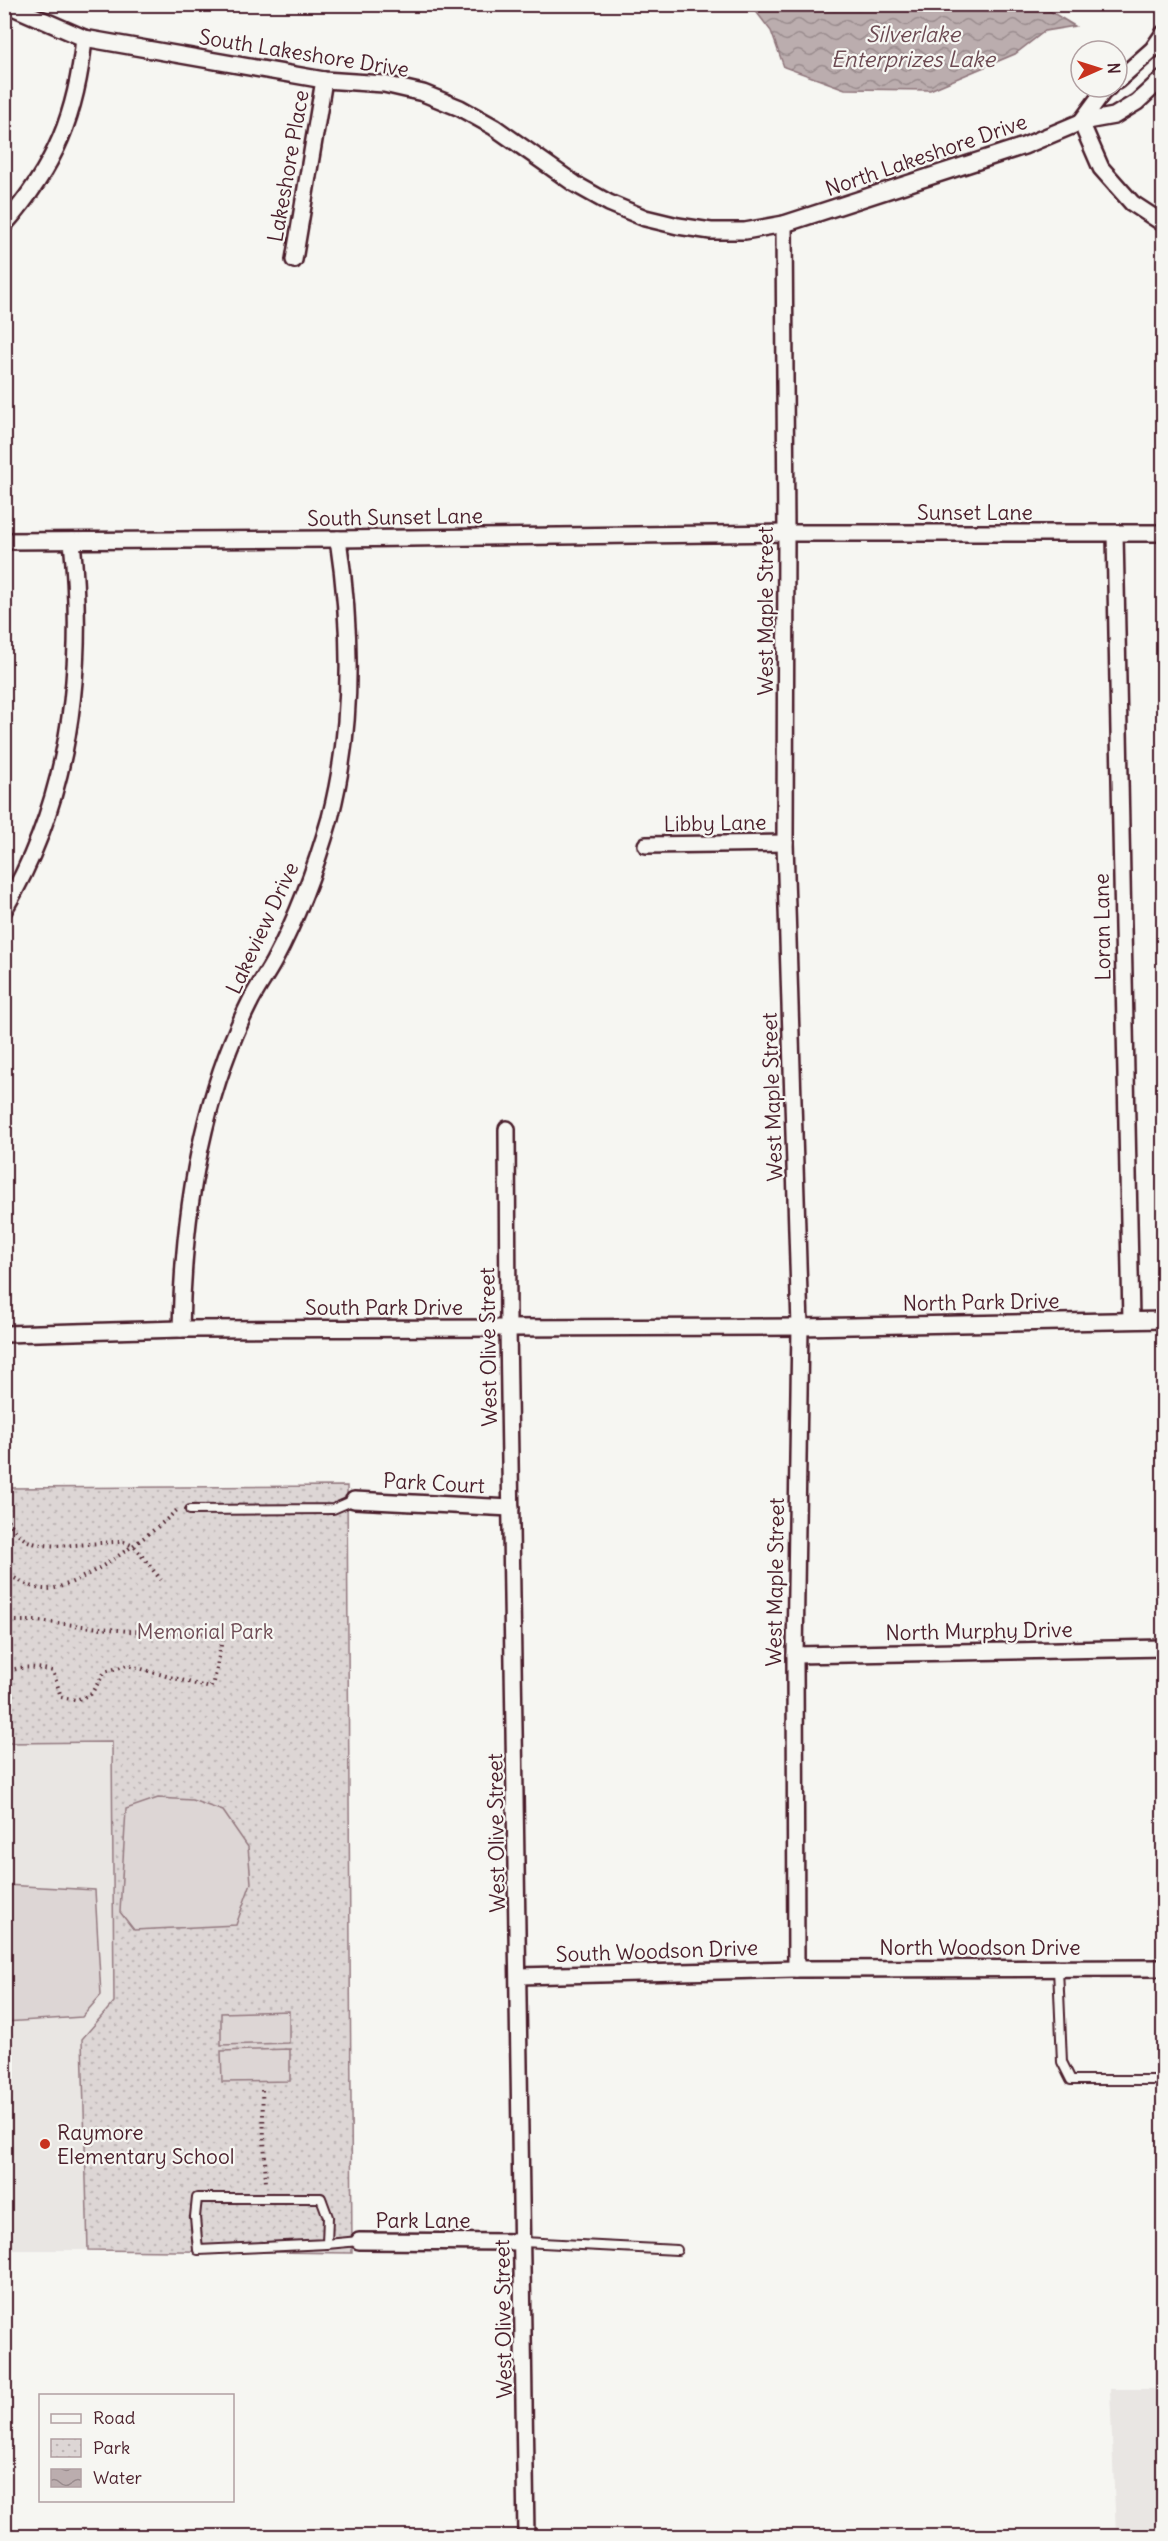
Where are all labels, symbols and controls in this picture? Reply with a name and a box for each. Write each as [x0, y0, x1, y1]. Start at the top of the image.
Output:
water label: Silverlake Enterprizes Lake [831, 20, 997, 73]
street label: South Lakeshore Drive [197, 23, 411, 83]
north arrow [1069, 39, 1129, 99]
text: N [1104, 62, 1124, 74]
street label: Lakeshore Place [261, 88, 315, 244]
street label: North Lakeshore Drive [822, 108, 1030, 202]
street label: Sunset Lane [917, 499, 1033, 526]
street label: South Sunset Lane [307, 502, 483, 532]
street label: West Maple Street [752, 526, 779, 696]
street label: Libby Lane [663, 809, 767, 837]
street label: Lakeview Drive [220, 858, 304, 998]
street label: Loran Lane [1088, 873, 1116, 981]
street label: West Maple Street [756, 1012, 788, 1182]
street label: West Olive Street [473, 1267, 503, 1427]
street label: North Park Drive [902, 1287, 1060, 1317]
street label: South Park Drive [305, 1294, 463, 1321]
street label: Park Court [383, 1467, 485, 1499]
street label: West Maple Street [760, 1497, 790, 1667]
street label: North Murphy Drive [885, 1616, 1073, 1646]
park label: Memorial Park [137, 1618, 273, 1645]
street label: West Olive Street [481, 1753, 511, 1913]
street label: South Woodson Drive [555, 1934, 759, 1968]
street label: North Woodson Drive [879, 1934, 1081, 1961]
place label: Raymore Elementary School [57, 2119, 234, 2170]
marker: Raymore Elementary School [38, 2137, 52, 2151]
street label: Park Lane [375, 2207, 471, 2234]
street label: West Olive Street [488, 2239, 518, 2399]
legend [39, 2394, 234, 2502]
text: Road [93, 2406, 136, 2429]
text: Park [93, 2436, 130, 2459]
text: Water [93, 2466, 143, 2489]

